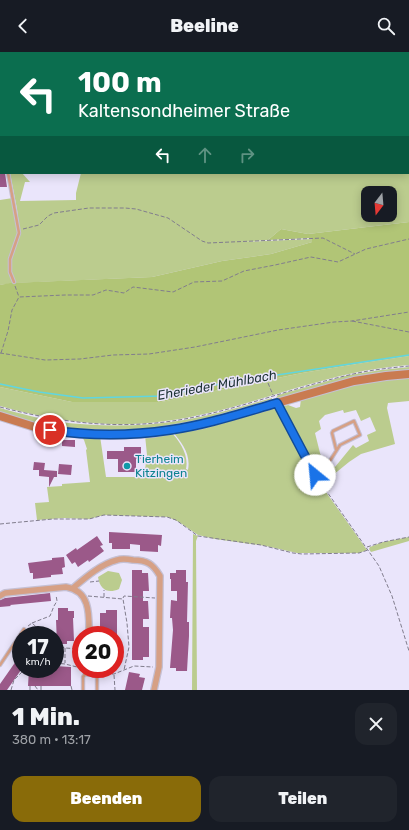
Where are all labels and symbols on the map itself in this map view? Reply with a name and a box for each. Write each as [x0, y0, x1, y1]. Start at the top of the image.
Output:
north arrow [361, 186, 397, 222]
water label: Eherieder Mühlbach [156, 367, 278, 403]
pin [33, 413, 67, 447]
place label: Tierheim Kitzingen [135, 452, 187, 480]
position arrow [294, 454, 336, 496]
marker: Tierheim Kitzingen [122, 461, 132, 471]
speed limit sign: 20 [72, 626, 124, 678]

